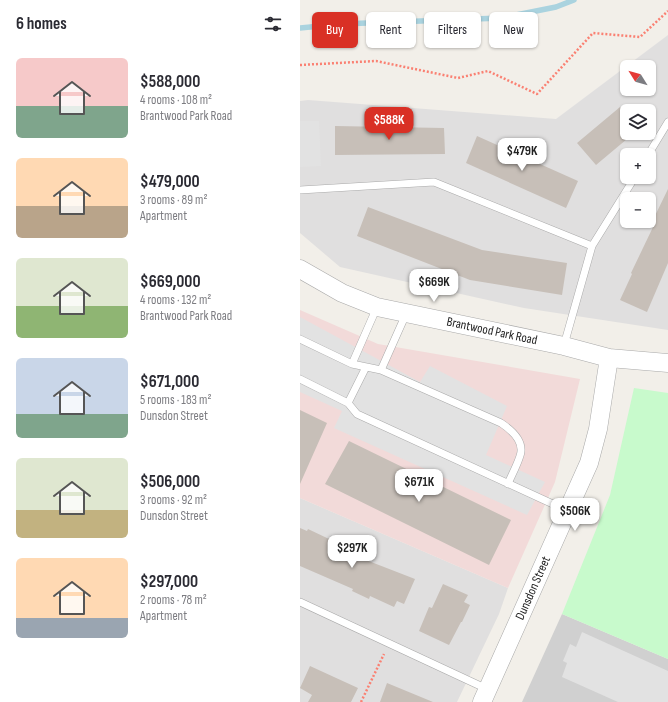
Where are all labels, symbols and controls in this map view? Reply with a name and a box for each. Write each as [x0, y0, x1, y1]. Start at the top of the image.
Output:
chip: Buy [312, 12, 358, 48]
chip: Rent [366, 12, 416, 48]
chip: Filters [424, 12, 481, 48]
chip: New [489, 12, 538, 48]
icon: filters [262, 13, 284, 35]
text: 6 homes [16, 14, 67, 34]
north arrow [620, 60, 656, 96]
map controls [620, 60, 656, 228]
text: $588,000 [140, 72, 200, 92]
icon: home [48, 74, 96, 122]
text: 4 rooms · 108 m² [140, 92, 212, 108]
button: layers [620, 104, 656, 140]
pin: $588K [361, 107, 417, 141]
text: Brantwood Park Road [140, 108, 232, 124]
text: $588K [373, 112, 405, 128]
pin: $479K [494, 138, 550, 172]
text: $479K [507, 143, 537, 159]
button: + [620, 148, 656, 184]
text: $479,000 [140, 172, 200, 192]
icon: home [48, 174, 96, 222]
text: 3 rooms · 89 m² [140, 192, 207, 208]
button: − [620, 192, 656, 228]
text: Apartment [140, 208, 187, 224]
pin: $669K [406, 269, 462, 303]
text: $669,000 [140, 272, 201, 292]
icon: home [48, 274, 96, 322]
text: $669K [418, 274, 450, 290]
text: 4 rooms · 132 m² [140, 292, 211, 308]
text: Brantwood Park Road [140, 308, 232, 324]
street label: Brantwood Park Road [445, 314, 539, 348]
text: $671,000 [140, 372, 199, 392]
icon: home [48, 374, 96, 422]
text: 5 rooms · 183 m² [140, 392, 211, 408]
text: Dunsdon Street [140, 408, 208, 424]
pin: $671K [391, 469, 447, 503]
text: $506,000 [140, 472, 200, 492]
icon: home [48, 474, 96, 522]
text: $671K [404, 474, 434, 490]
text: 3 rooms · 92 m² [140, 492, 207, 508]
pin: $506K [547, 498, 603, 532]
text: $506K [559, 503, 591, 519]
text: Dunsdon Street [140, 508, 208, 524]
pin: $297K [324, 535, 380, 569]
text: $297K [337, 540, 367, 556]
street label: Dunsdon Street [512, 554, 554, 622]
text: $297,000 [140, 572, 198, 592]
icon: home [48, 574, 96, 622]
text: 2 rooms · 78 m² [140, 592, 207, 608]
text: Apartment [140, 608, 187, 624]

